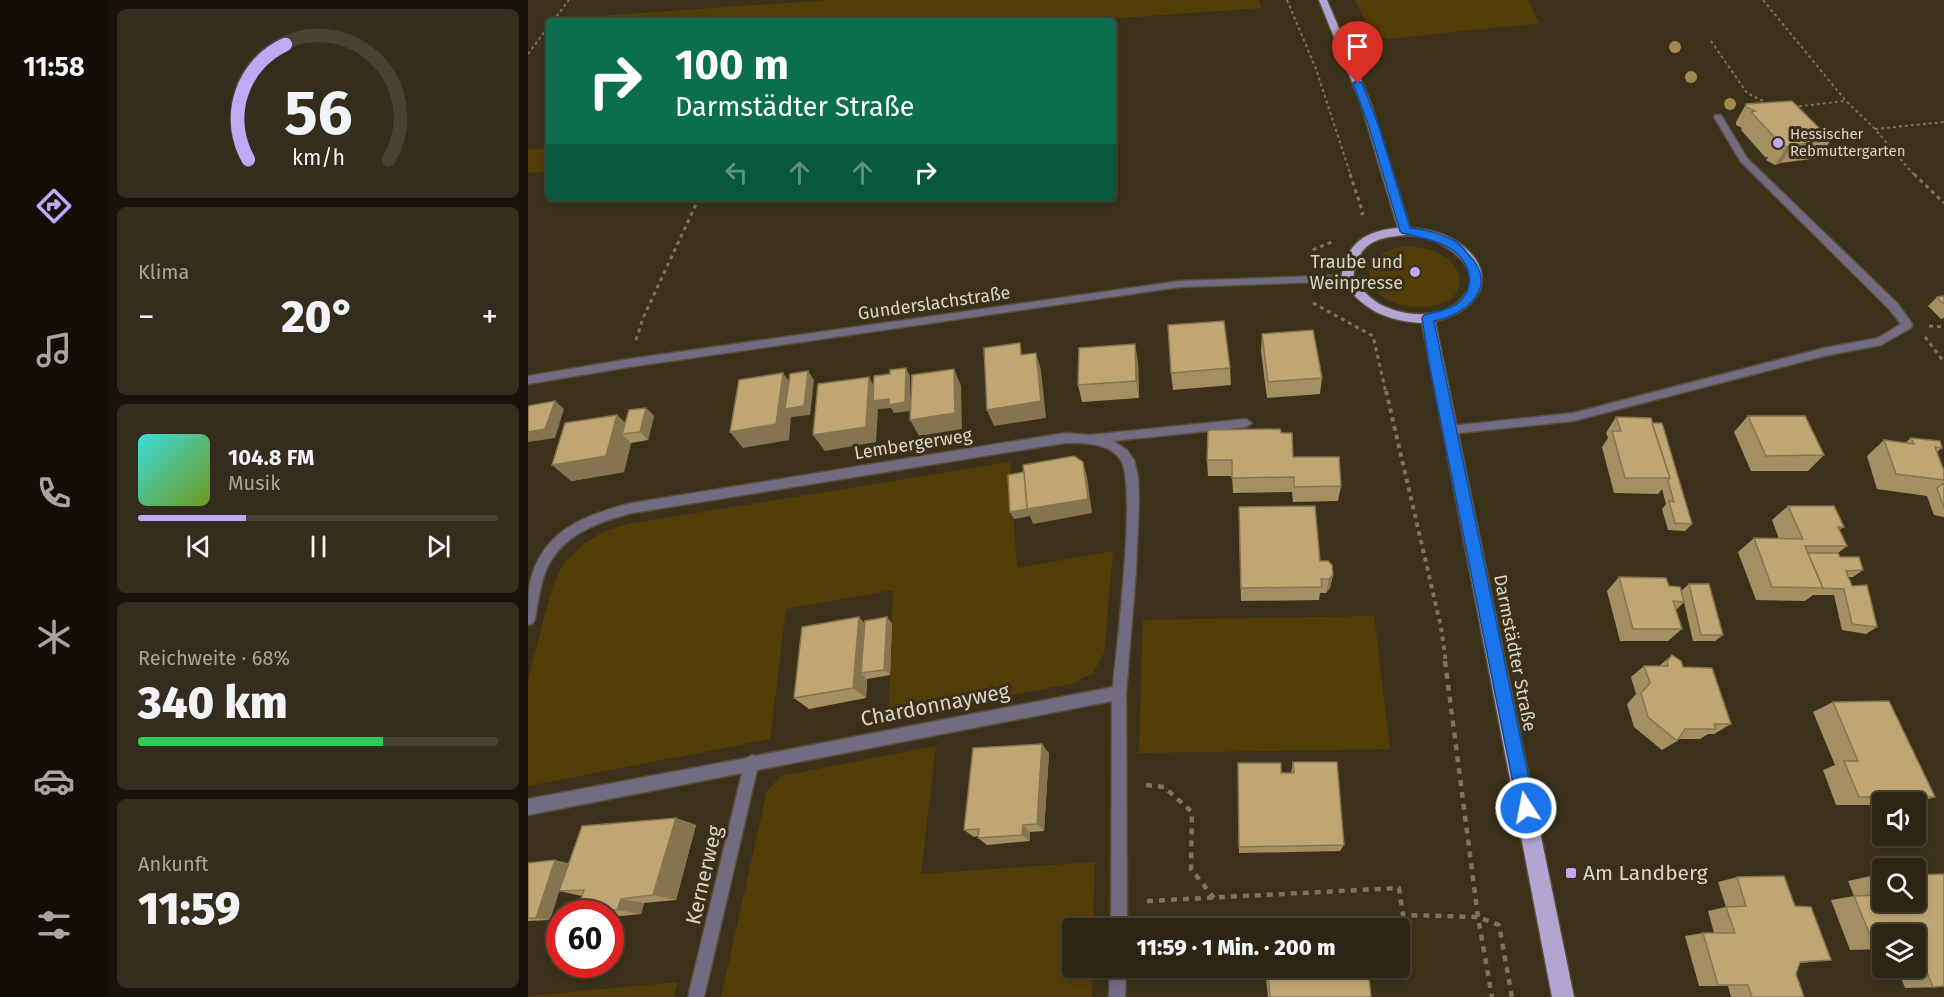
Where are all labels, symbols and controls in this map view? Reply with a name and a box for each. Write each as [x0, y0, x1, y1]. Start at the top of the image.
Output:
pin [1332, 21, 1383, 83]
icon: arrive [1341, 30, 1374, 63]
text: 100 m [675, 40, 789, 90]
icon: right [576, 42, 654, 120]
text: 11:58 [23, 51, 85, 83]
text: 56 [284, 76, 352, 151]
text: Darmstädter Straße [675, 91, 914, 123]
place label: Hessischer Rebmuttergarten [1790, 125, 1906, 160]
marker: Hessischer Rebmuttergarten [1771, 136, 1785, 150]
text: km/h [291, 146, 345, 172]
icon: left [720, 156, 753, 189]
icon: ahead [783, 156, 816, 189]
icon: ahead [846, 156, 879, 189]
icon: right [909, 156, 942, 189]
icon: directions [33, 185, 75, 227]
place label: Traube und Weinpresse [1310, 251, 1403, 294]
text: Klima [138, 260, 189, 284]
marker: Traube und Weinpresse [1408, 265, 1422, 279]
street label: Gunderslachstraße [856, 281, 1012, 325]
text: 20° [281, 290, 355, 344]
text: − [138, 297, 155, 337]
text: + [482, 297, 498, 337]
icon: music [33, 329, 75, 371]
street label: Lembergerweg [853, 424, 974, 464]
text: 104.8 FM [228, 444, 314, 471]
text: Musik [228, 471, 280, 495]
icon: phone [33, 472, 75, 514]
icon: previous [182, 530, 215, 563]
icon: pause [302, 530, 335, 563]
icon: next [422, 530, 455, 563]
street label: Darmstädter Straße [1489, 573, 1541, 733]
icon: climate [33, 616, 75, 658]
text: Reichweite · 68% [138, 646, 290, 670]
text: 340 km [138, 676, 288, 730]
street label: Chardonnayweg [858, 678, 1012, 732]
icon: car [33, 760, 75, 802]
position arrow [1494, 776, 1558, 840]
map controls [1872, 792, 1926, 978]
button: sound [1872, 792, 1926, 846]
street label: Kernerweg [680, 823, 728, 927]
text: Ankunft [138, 852, 209, 876]
button: search [1872, 858, 1926, 912]
place label: Am Landberg [1583, 860, 1708, 886]
marker: Am Landberg [1564, 866, 1578, 880]
text: 11:59 [138, 882, 241, 936]
speed limit sign: 60 [546, 900, 624, 978]
icon: filters [33, 904, 75, 946]
button: layers [1872, 924, 1926, 978]
text: 11:59 · 1 Min. · 200 m [1137, 934, 1335, 961]

